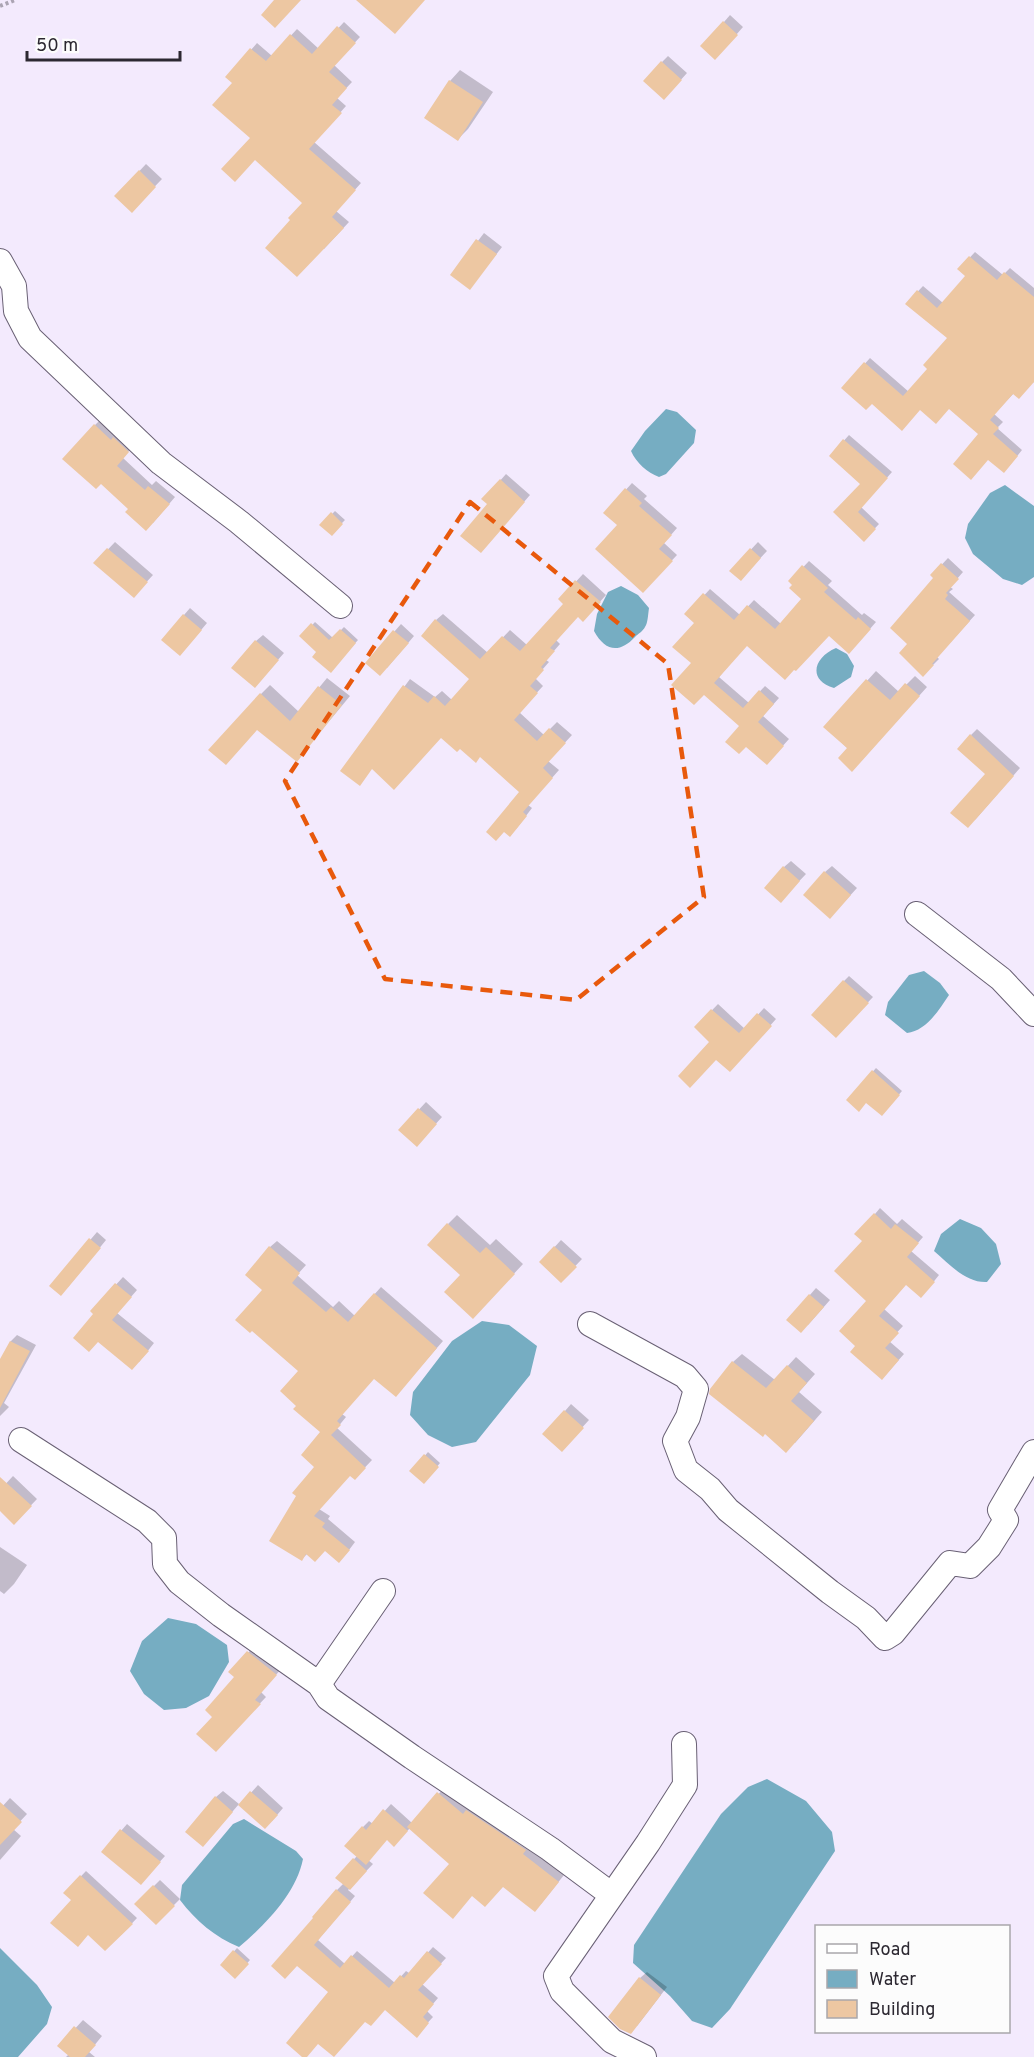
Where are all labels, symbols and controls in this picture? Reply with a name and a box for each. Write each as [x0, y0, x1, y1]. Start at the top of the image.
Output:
scale bar [27, 24, 180, 62]
text: 50 m [36, 35, 78, 58]
legend [815, 1925, 1010, 2033]
text: Road [869, 1939, 911, 1962]
text: Water [869, 1969, 916, 1992]
text: Building [869, 1999, 935, 2022]

